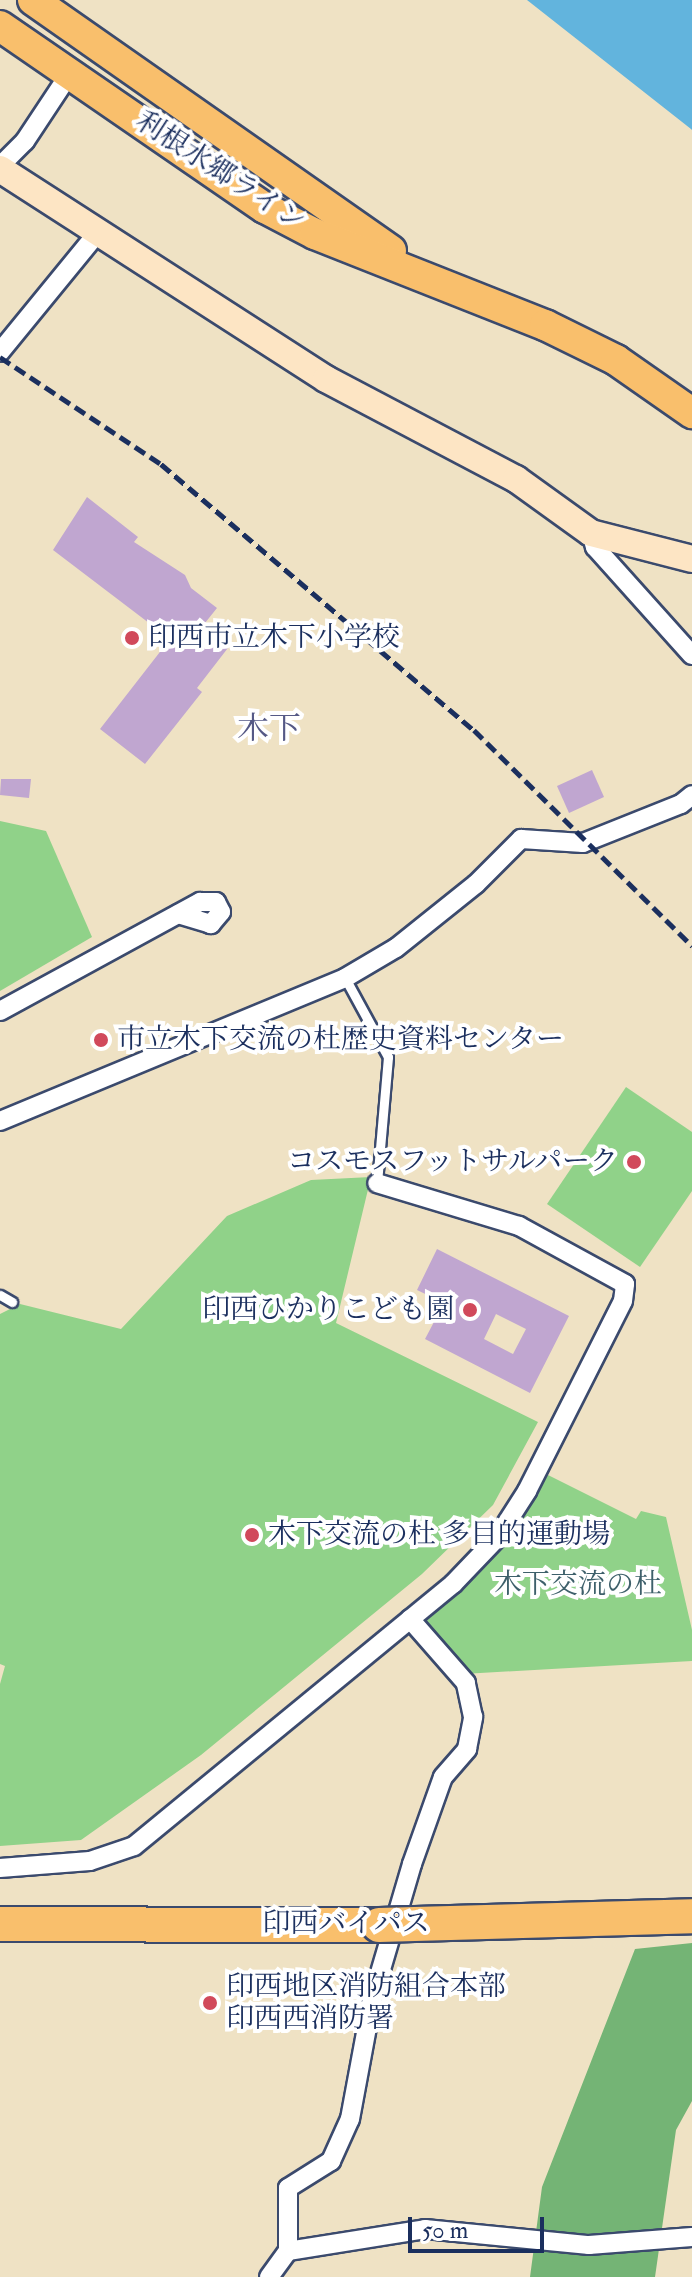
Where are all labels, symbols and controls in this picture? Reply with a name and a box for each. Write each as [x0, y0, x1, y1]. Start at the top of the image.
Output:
street label: 利根水郷ライン [129, 105, 311, 239]
place label: 印西市立木下小学校 [148, 621, 400, 655]
marker: 印西市立木下小学校 [123, 629, 141, 647]
district label: 木下 [237, 710, 301, 748]
place label: 市立木下交流の杜歴史資料センター [117, 1023, 565, 1057]
marker: 市立木下交流の杜歴史資料センター [92, 1031, 110, 1049]
place label: コスモスフットサルパーク [282, 1145, 618, 1179]
marker: コスモスフットサルパーク [625, 1153, 643, 1171]
place label: 印西ひかりこども園 [202, 1293, 454, 1327]
marker: 印西ひかりこども園 [461, 1301, 479, 1319]
place label: 木下交流の杜 多目的運動場 [268, 1518, 610, 1552]
marker: 木下交流の杜 多目的運動場 [243, 1526, 261, 1544]
park label: 木下交流の杜 [494, 1568, 662, 1602]
street label: 印西バイパス [262, 1907, 430, 1941]
place label: 印西地区消防組合本部 印西西消防署 [226, 1970, 506, 2036]
marker: 印西地区消防組合本部 印西西消防署 [201, 1994, 219, 2012]
scale bar [412, 2201, 548, 2251]
text: 50 m [422, 2215, 468, 2246]

